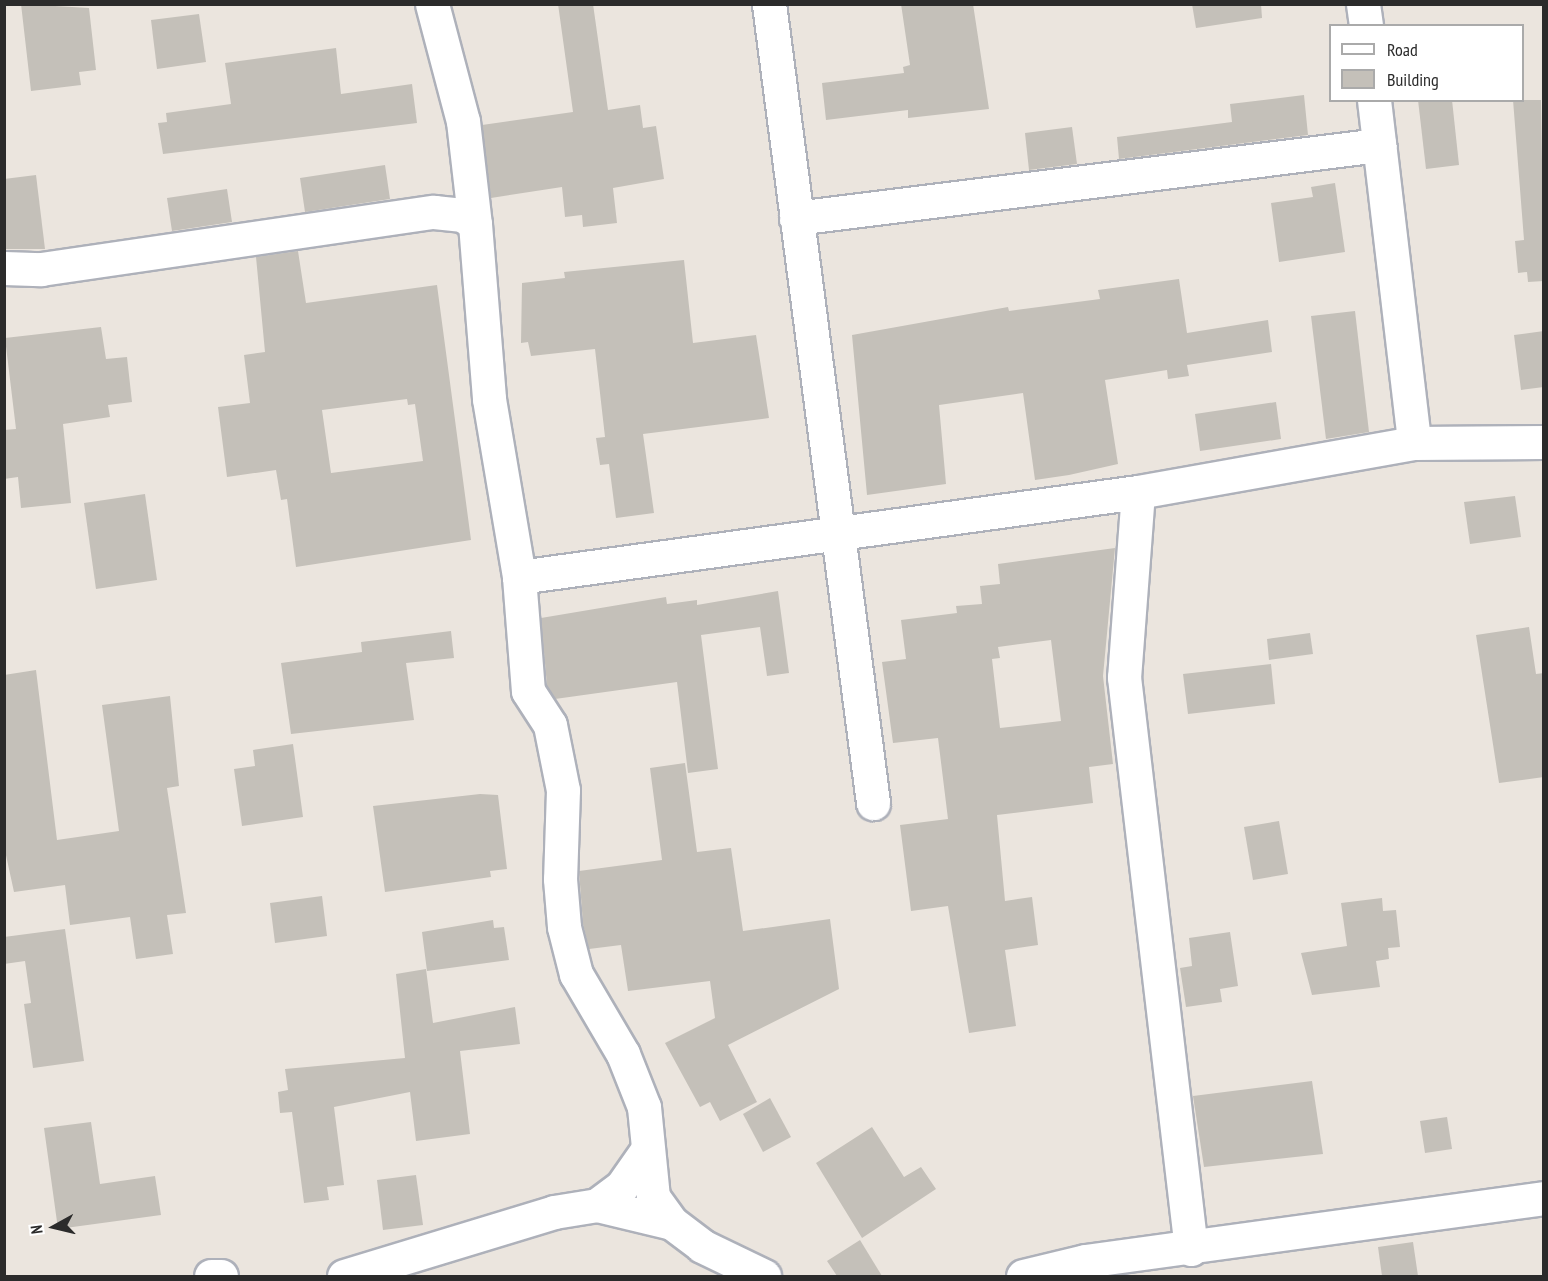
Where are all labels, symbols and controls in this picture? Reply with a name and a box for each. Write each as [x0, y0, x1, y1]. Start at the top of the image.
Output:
legend [1329, 24, 1524, 102]
text: Road [1387, 38, 1418, 61]
text: Building [1387, 68, 1439, 91]
north arrow [24, 1197, 84, 1257]
text: N [26, 1224, 47, 1235]

